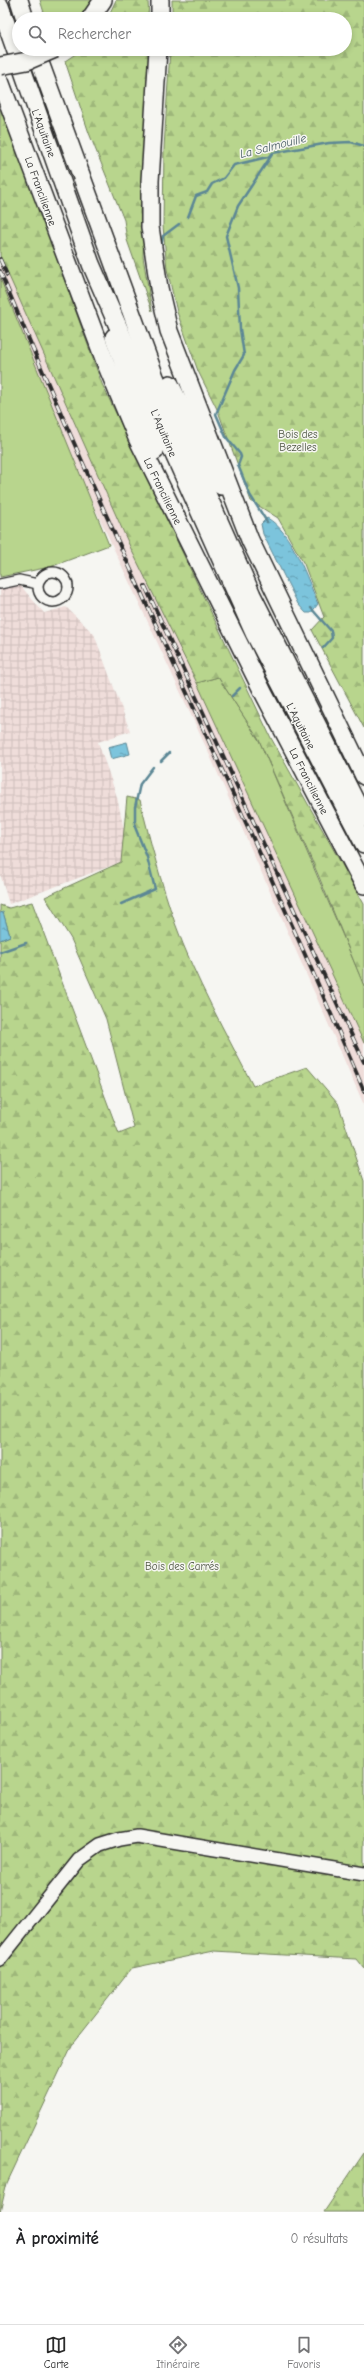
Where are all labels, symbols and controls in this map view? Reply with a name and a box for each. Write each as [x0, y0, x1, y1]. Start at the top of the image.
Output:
search box [12, 12, 352, 56]
icon: search [26, 23, 48, 45]
text: Rechercher [58, 25, 131, 43]
street label: L'Aquitaine [29, 107, 58, 160]
water label: La Salmouille [238, 131, 308, 161]
street label: La Francilienne [22, 155, 59, 228]
street label: L'Aquitaine [148, 407, 180, 459]
park label: Bois des Bezelles [278, 428, 318, 454]
street label: La Francilienne [141, 456, 185, 527]
street label: L'Aquitaine [283, 701, 318, 752]
street label: La Francilienne [286, 746, 331, 817]
park label: Bois des Carrés [145, 1560, 219, 1573]
text: À proximité [16, 2229, 99, 2248]
text: 0 résultats [290, 2231, 348, 2246]
tab: Carte [44, 2334, 69, 2371]
tab: Itinéraire [156, 2334, 200, 2371]
tab: Favoris [287, 2334, 320, 2371]

